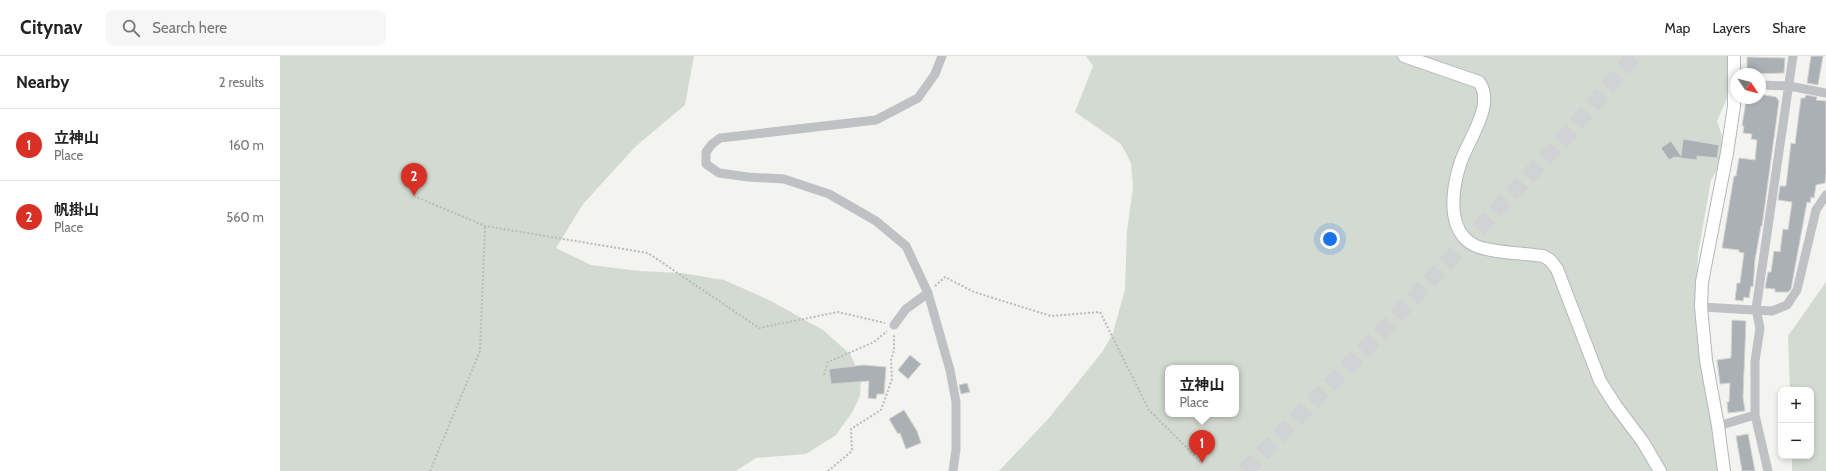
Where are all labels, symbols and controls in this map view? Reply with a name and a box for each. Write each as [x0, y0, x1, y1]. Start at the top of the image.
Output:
search box [106, 10, 386, 46]
text: Citynav [20, 16, 82, 39]
icon: search [120, 17, 142, 39]
text: Search here [152, 19, 227, 37]
text: Map [1665, 19, 1690, 37]
text: Layers [1712, 19, 1750, 37]
text: Share [1772, 19, 1806, 37]
north arrow [1730, 68, 1766, 104]
text: Nearby [16, 72, 69, 92]
text: 2 results [219, 74, 264, 90]
text: 立神山 [54, 129, 99, 147]
text: 1 [27, 137, 31, 153]
text: 160 m [229, 137, 264, 153]
text: Place [54, 147, 83, 163]
pin: 2 [401, 163, 427, 196]
text: 帆掛山 [54, 201, 99, 219]
text: 2 [26, 209, 32, 225]
text: 560 m [226, 209, 264, 225]
text: Place [54, 219, 83, 235]
your location [1320, 229, 1340, 249]
popup [1165, 365, 1239, 417]
text: 立神山 [1179, 376, 1225, 394]
map controls [1778, 387, 1814, 459]
button: + [1778, 387, 1814, 423]
text: Place [1179, 394, 1209, 410]
button: − [1778, 423, 1814, 459]
pin: 1 [1189, 430, 1215, 463]

